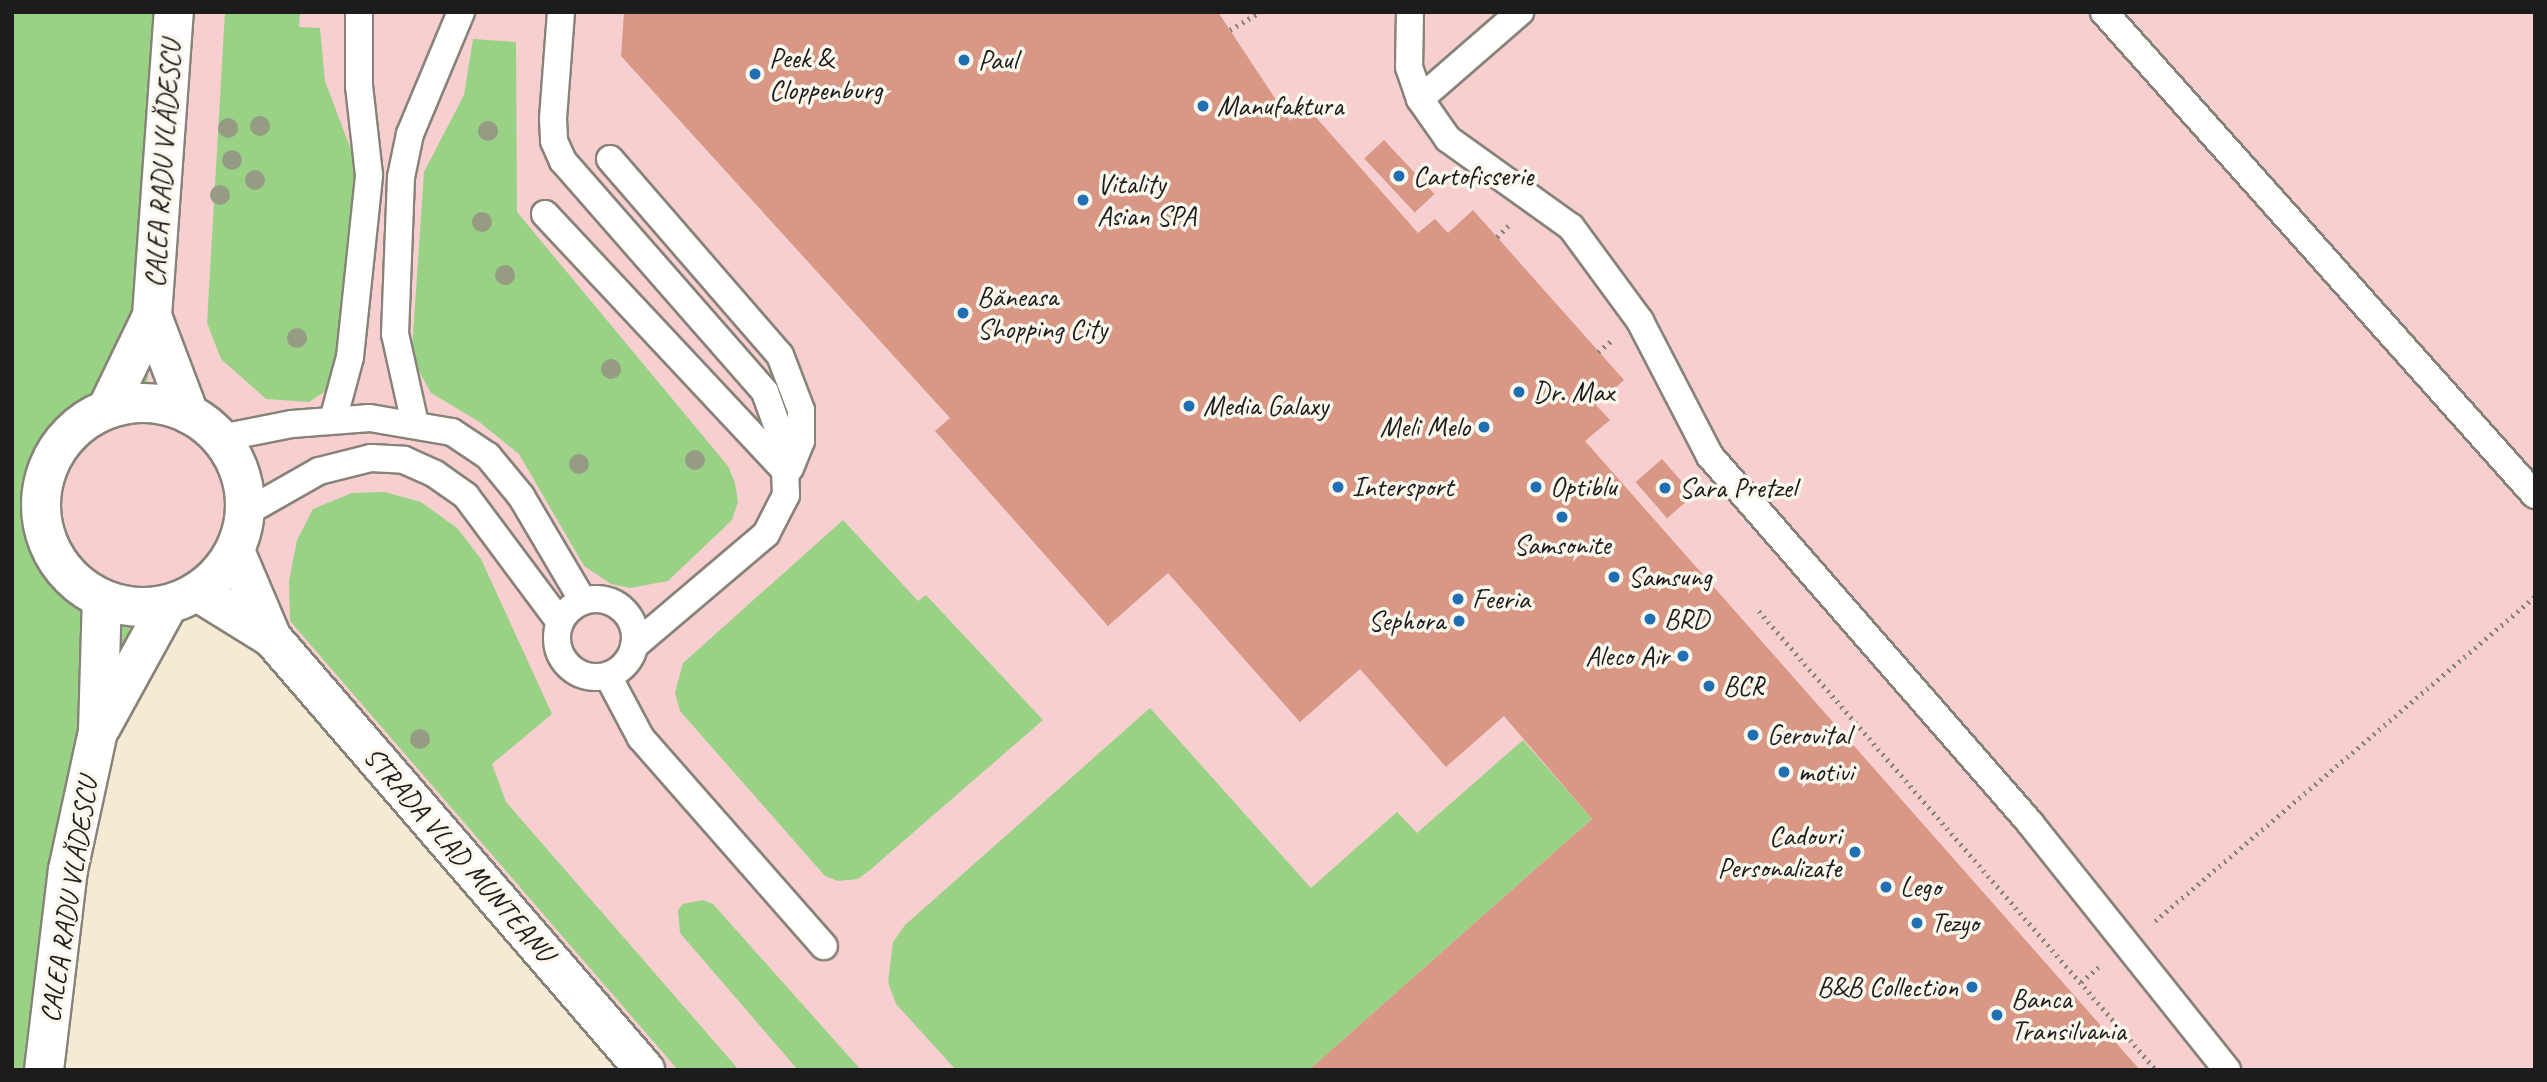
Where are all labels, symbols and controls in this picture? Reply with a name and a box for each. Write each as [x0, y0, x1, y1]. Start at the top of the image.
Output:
street label: CALEA RADU VLĂDESCU [138, 39, 188, 289]
place label: Peek & Cloppenburg [769, 41, 882, 107]
place label: Paul [978, 43, 1017, 77]
marker: Paul [956, 52, 972, 68]
marker: Peek & Cloppenburg [747, 66, 763, 82]
place label: Manufaktura [1217, 89, 1343, 123]
marker: Manufaktura [1195, 98, 1211, 114]
place label: Cartofisserie [1413, 159, 1533, 193]
place label: Vitality Asian SPA [1097, 167, 1196, 233]
marker: Cartofisserie [1391, 168, 1407, 184]
marker: Vitality Asian SPA [1075, 192, 1091, 208]
place label: Băneasa Shopping City [977, 280, 1107, 346]
marker: Băneasa Shopping City [955, 305, 971, 321]
place label: Dr. Max [1533, 375, 1614, 409]
marker: Dr. Max [1511, 384, 1527, 400]
place label: Media Galaxy [1203, 389, 1328, 423]
marker: Media Galaxy [1181, 398, 1197, 414]
place label: Meli Melo [1380, 410, 1470, 444]
marker: Meli Melo [1476, 419, 1492, 435]
place label: Intersport [1352, 470, 1453, 504]
place label: Optiblu [1550, 470, 1617, 504]
place label: Sara Pretzel [1679, 471, 1797, 505]
marker: Intersport [1330, 479, 1346, 495]
marker: Optiblu [1528, 479, 1544, 495]
marker: Sara Pretzel [1657, 480, 1673, 496]
marker: Samsonite [1554, 509, 1570, 525]
place label: Samsonite [1514, 528, 1610, 562]
place label: Samsung [1628, 560, 1712, 594]
marker: Samsung [1606, 569, 1622, 585]
place label: Feeria [1472, 582, 1530, 616]
marker: Feeria [1450, 591, 1466, 607]
place label: BRD [1664, 602, 1709, 636]
place label: Sephora [1368, 604, 1445, 638]
marker: BRD [1642, 611, 1658, 627]
marker: Sephora [1451, 613, 1467, 629]
place label: Aleco Air [1585, 639, 1669, 673]
marker: Aleco Air [1675, 648, 1691, 664]
place label: BCR [1723, 669, 1764, 703]
marker: BCR [1701, 678, 1717, 694]
place label: Gerovital [1767, 718, 1850, 752]
marker: Gerovital [1745, 727, 1761, 743]
street label: STRADA VLAD MUNTEANU [356, 739, 562, 969]
place label: motivi [1798, 755, 1853, 789]
marker: motivi [1776, 764, 1792, 780]
street label: CALEA RADU VLĂDESCU [33, 775, 105, 1025]
place label: Cadouri Personalizate [1717, 819, 1841, 885]
marker: Cadouri Personalizate [1847, 844, 1863, 860]
place label: Lego [1900, 870, 1941, 904]
marker: Lego [1878, 879, 1894, 895]
place label: Tezyo [1931, 906, 1979, 940]
marker: Tezyo [1909, 915, 1925, 931]
place label: B&B Collection [1817, 970, 1958, 1004]
marker: B&B Collection [1964, 979, 1980, 995]
place label: Banca Transilvania [2011, 982, 2126, 1048]
marker: Banca Transilvania [1989, 1007, 2005, 1023]

